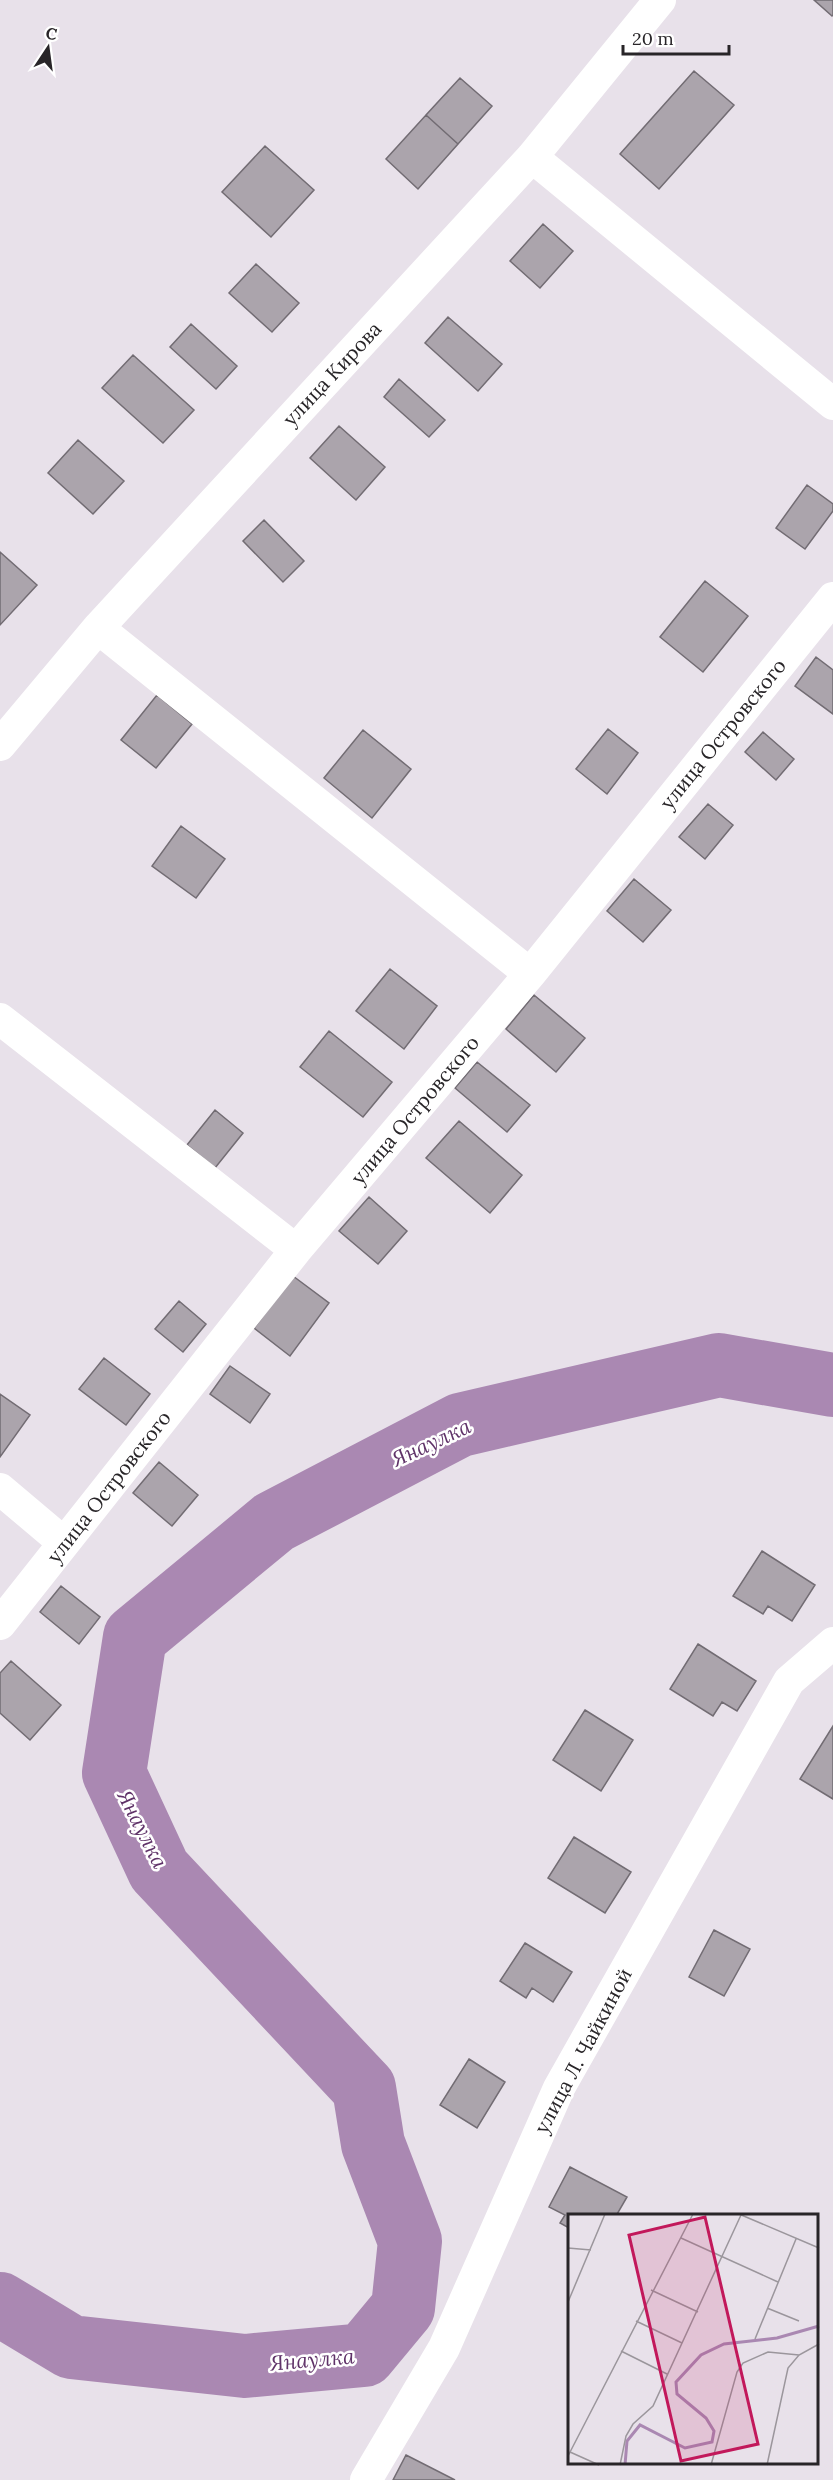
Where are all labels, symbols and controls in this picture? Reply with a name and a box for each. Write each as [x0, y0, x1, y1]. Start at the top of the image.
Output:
north arrow [18, 18, 78, 78]
scale bar [623, 18, 730, 56]
text: С [44, 22, 59, 44]
text: 20 m [632, 27, 674, 50]
street label: улица Кирова [277, 316, 386, 431]
street label: улица Островского [654, 653, 791, 814]
street label: улица Островского [345, 1030, 484, 1189]
street label: улица Островского [41, 1405, 176, 1568]
water label: Янаулка [387, 1412, 475, 1473]
water label: Янаулка [111, 1785, 174, 1873]
street label: улица Л. Чайкиной [528, 1964, 637, 2138]
inset map [568, 2214, 818, 2465]
water label: Янаулка [268, 2342, 356, 2377]

